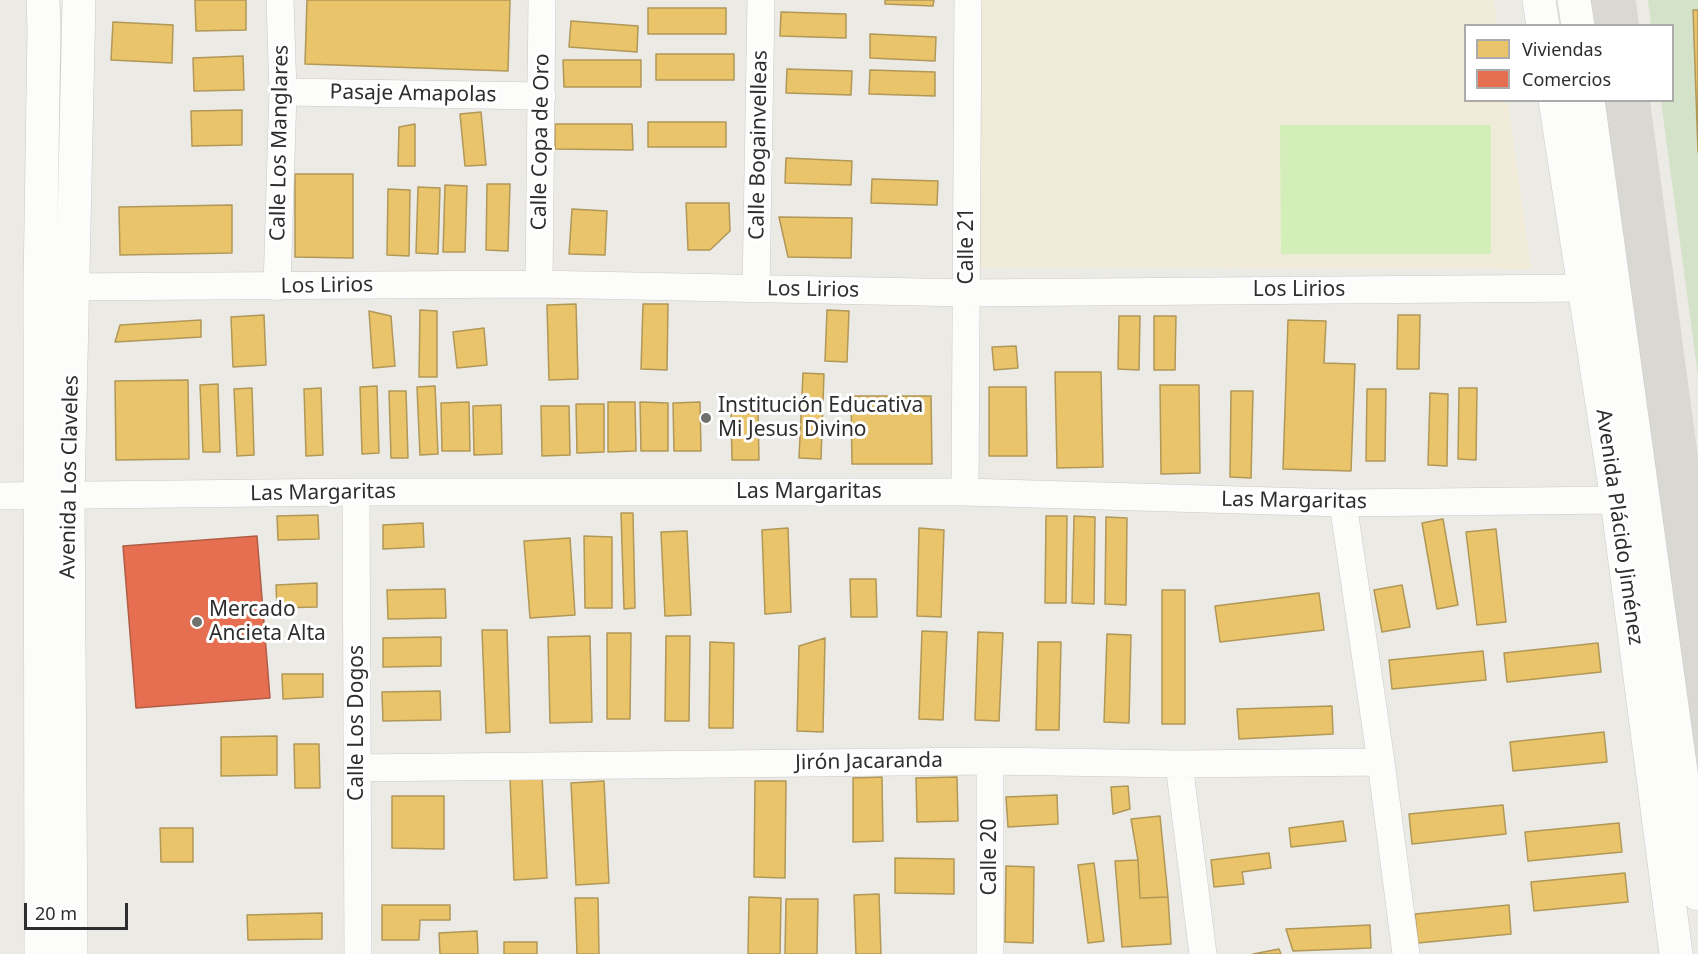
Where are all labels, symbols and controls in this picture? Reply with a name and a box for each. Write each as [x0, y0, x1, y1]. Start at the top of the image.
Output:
legend [1464, 24, 1674, 102]
text: Viviendas [1522, 37, 1602, 61]
street label: Calle Los Manglares [266, 45, 294, 241]
street label: Calle Bogainvelleas [745, 50, 773, 240]
street label: Calle Copa de Oro [527, 53, 555, 231]
text: Comercios [1522, 67, 1611, 91]
street label: Pasaje Amapolas [329, 80, 497, 108]
street label: Calle 21 [954, 207, 980, 285]
street label: Los Lirios [281, 273, 373, 299]
street label: Los Lirios [767, 277, 859, 303]
street label: Los Lirios [1253, 277, 1345, 303]
street label: Avenida Los Claveles [56, 375, 84, 579]
place label: Institución Educativa Mi Jesus Divino [718, 393, 923, 443]
street label: Avenida Plácido Jiménez [1590, 407, 1648, 647]
marker: Institución Educativa Mi Jesus Divino [699, 411, 713, 425]
street label: Las Margaritas [250, 479, 396, 507]
street label: Las Margaritas [736, 479, 882, 505]
street label: Las Margaritas [1221, 487, 1367, 515]
place label: Mercado Ancieta Alta [209, 597, 326, 647]
marker: Mercado Ancieta Alta [190, 615, 204, 629]
street label: Calle Los Dogos [344, 645, 370, 801]
street label: Jirón Jacaranda [795, 748, 943, 776]
street label: Calle 20 [977, 818, 1003, 896]
scale bar [27, 891, 130, 929]
text: 20 m [35, 901, 77, 925]

